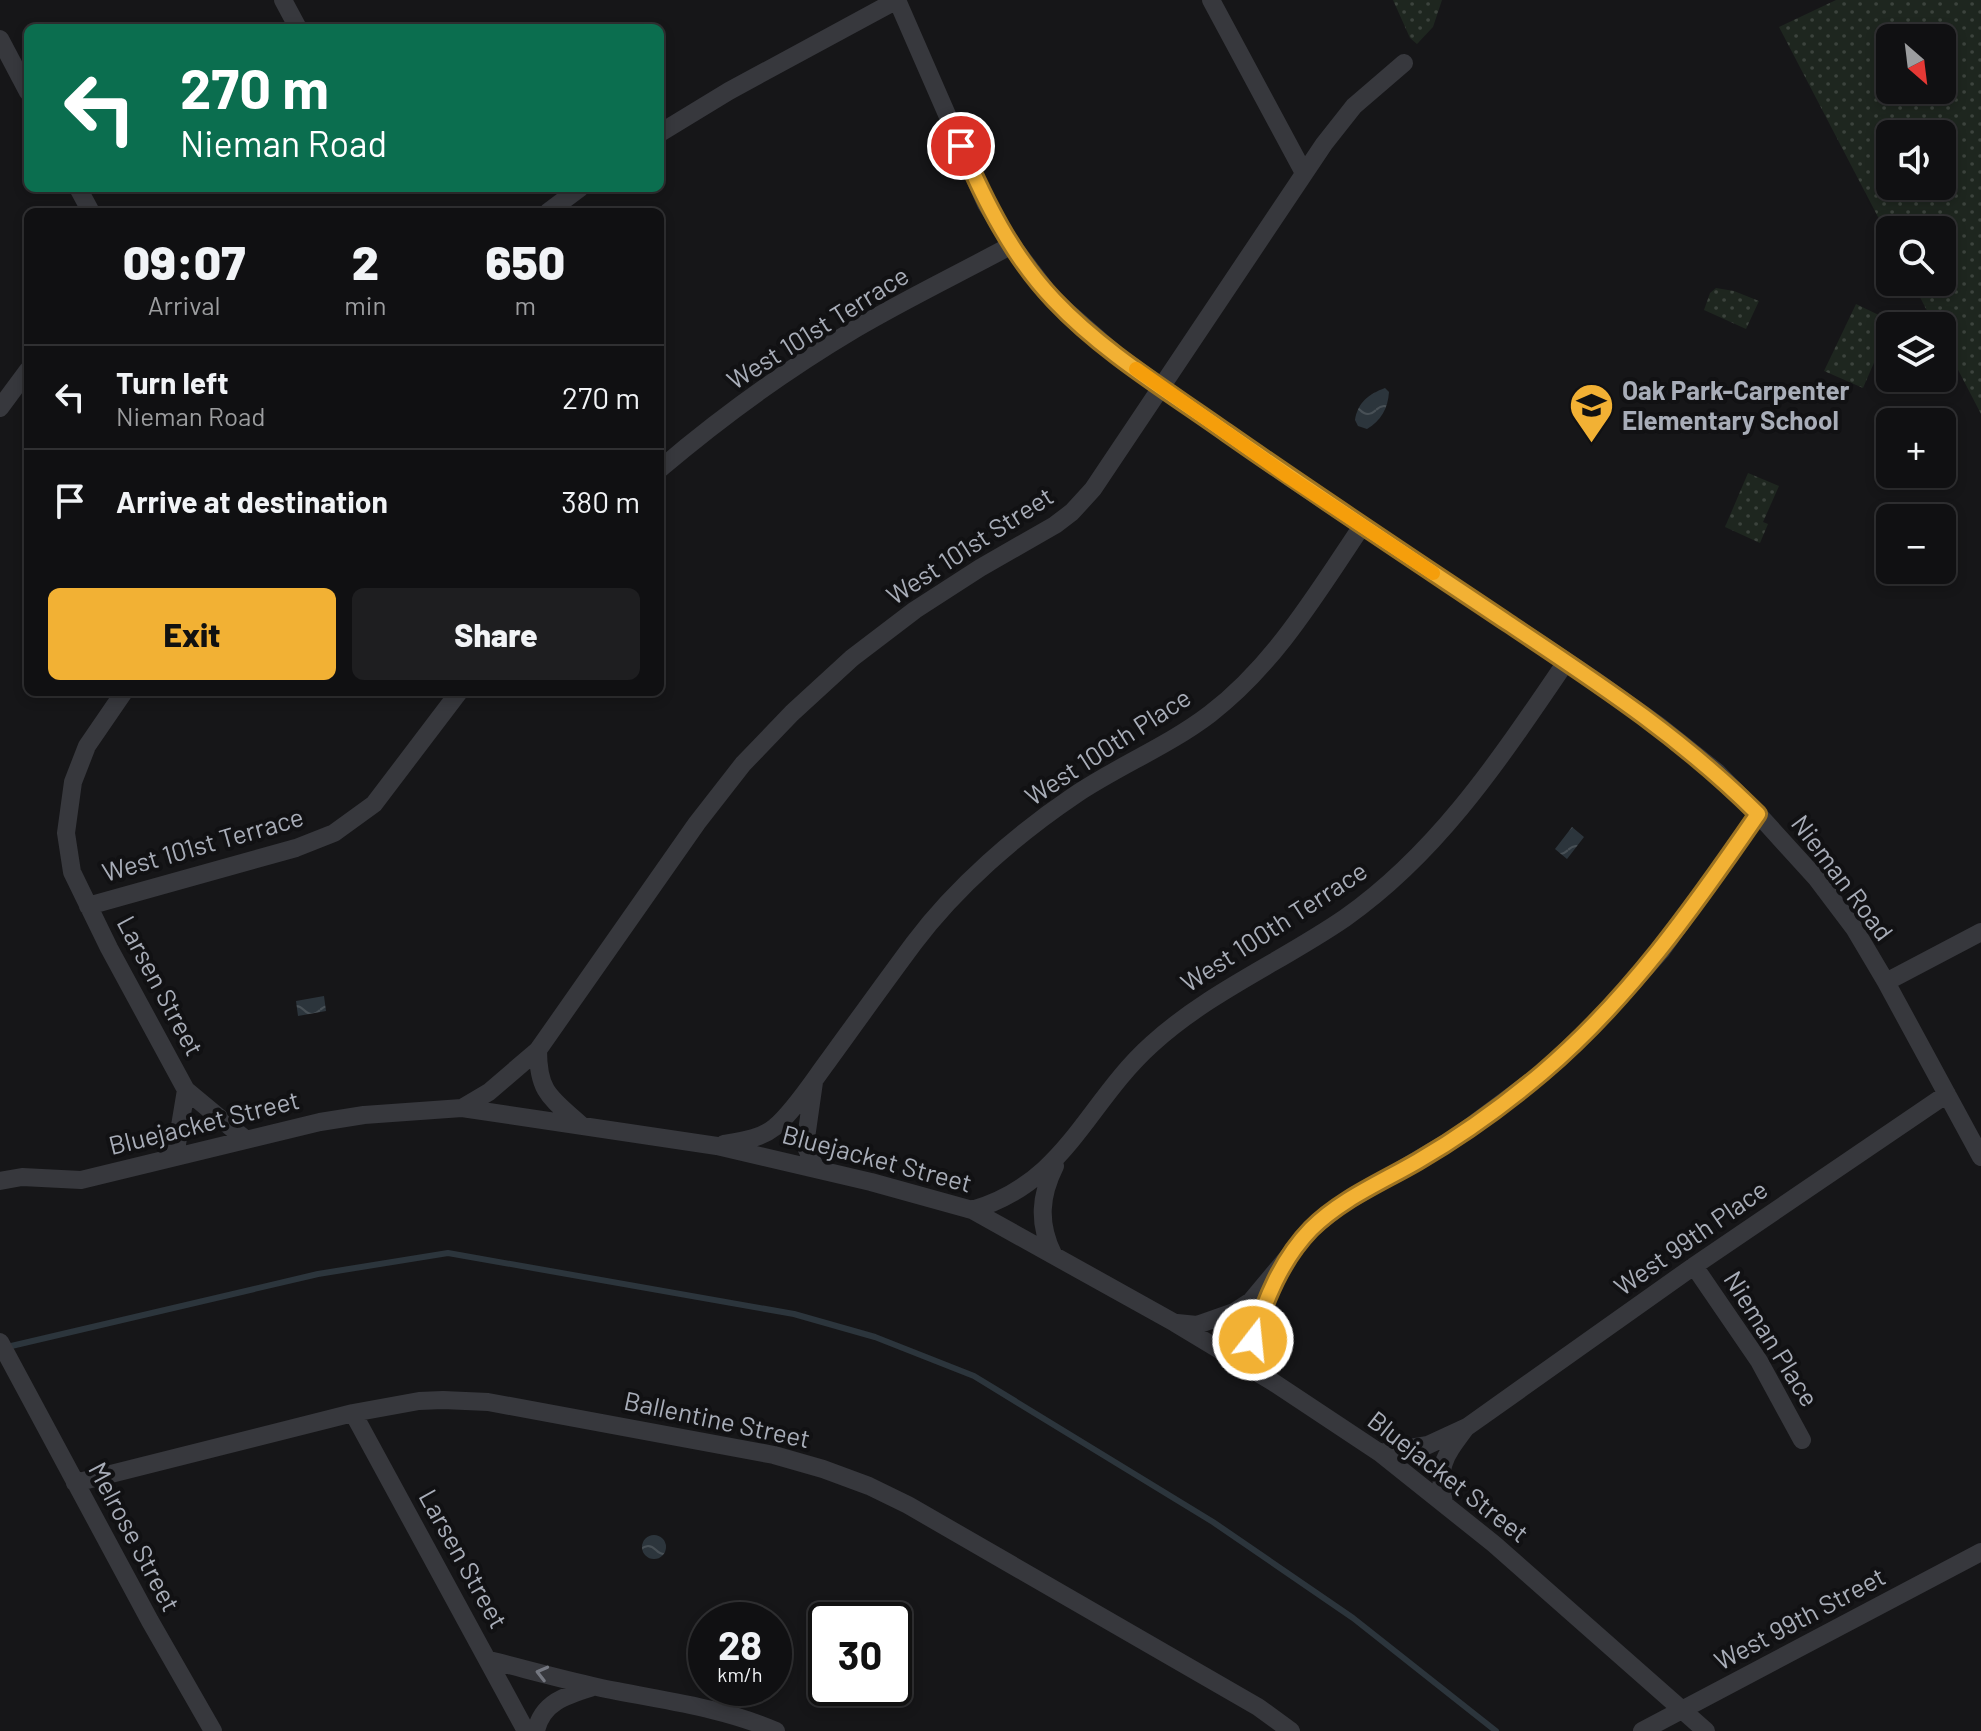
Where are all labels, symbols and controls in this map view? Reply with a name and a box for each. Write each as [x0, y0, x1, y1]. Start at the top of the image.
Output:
north arrow [1876, 24, 1956, 104]
map controls [1876, 24, 1956, 584]
text: 270 m [180, 53, 329, 120]
icon: left [48, 56, 152, 160]
pin [927, 112, 995, 180]
button: sound [1876, 120, 1956, 200]
text: Nieman Road [180, 121, 387, 164]
icon: arrive [939, 124, 983, 168]
button: search [1876, 216, 1956, 296]
text: 09:07 [123, 232, 245, 290]
text: 2 [352, 232, 379, 290]
text: 650 [485, 232, 565, 290]
street label: West 101st Terrace [721, 258, 914, 395]
text: Arrival [148, 289, 220, 320]
text: min [344, 289, 386, 320]
text: m [514, 289, 536, 320]
button: layers [1876, 312, 1956, 392]
text: Turn left [116, 364, 229, 400]
place label: Oak Park-Carpenter Elementary School [1622, 374, 1850, 435]
icon: left [48, 375, 92, 419]
text: 270 m [562, 379, 640, 415]
school or university icon: Oak Park-Carpenter Elementary School [1567, 382, 1615, 445]
text: Nieman Road [116, 400, 266, 431]
button: + [1876, 408, 1956, 488]
icon: arrive [48, 479, 92, 523]
street label: West 101st Street [880, 479, 1058, 610]
text: Arrive at destination [116, 483, 388, 519]
text: 380 m [561, 483, 640, 519]
button: − [1876, 504, 1956, 584]
button: Exit [48, 588, 336, 680]
button: Share [352, 588, 640, 680]
street label: West 100th Place [1018, 681, 1196, 811]
street label: West 101st Terrace [98, 800, 307, 887]
street label: Nieman Road [1786, 808, 1901, 946]
street label: West 100th Terrace [1174, 854, 1372, 998]
street label: Larsen Street [111, 910, 211, 1061]
street label: Bluejacket Street [105, 1083, 302, 1160]
street label: Bluejacket Street [779, 1117, 976, 1198]
street label: West 99th Place [1607, 1172, 1773, 1301]
street label: Nieman Place [1718, 1265, 1826, 1412]
position arrow [1211, 1298, 1295, 1382]
street label: Ballentine Street [622, 1384, 813, 1453]
street label: Bluejacket Street [1363, 1404, 1535, 1548]
street label: Melrose Street [83, 1456, 188, 1616]
street label: Larsen Street [413, 1483, 515, 1633]
street label: West 99th Street [1709, 1560, 1890, 1676]
speed limit sign: 30 [808, 1602, 912, 1706]
text: 28 [718, 1620, 762, 1668]
text: km/h [717, 1662, 763, 1686]
one-way arrow [536, 1666, 550, 1683]

